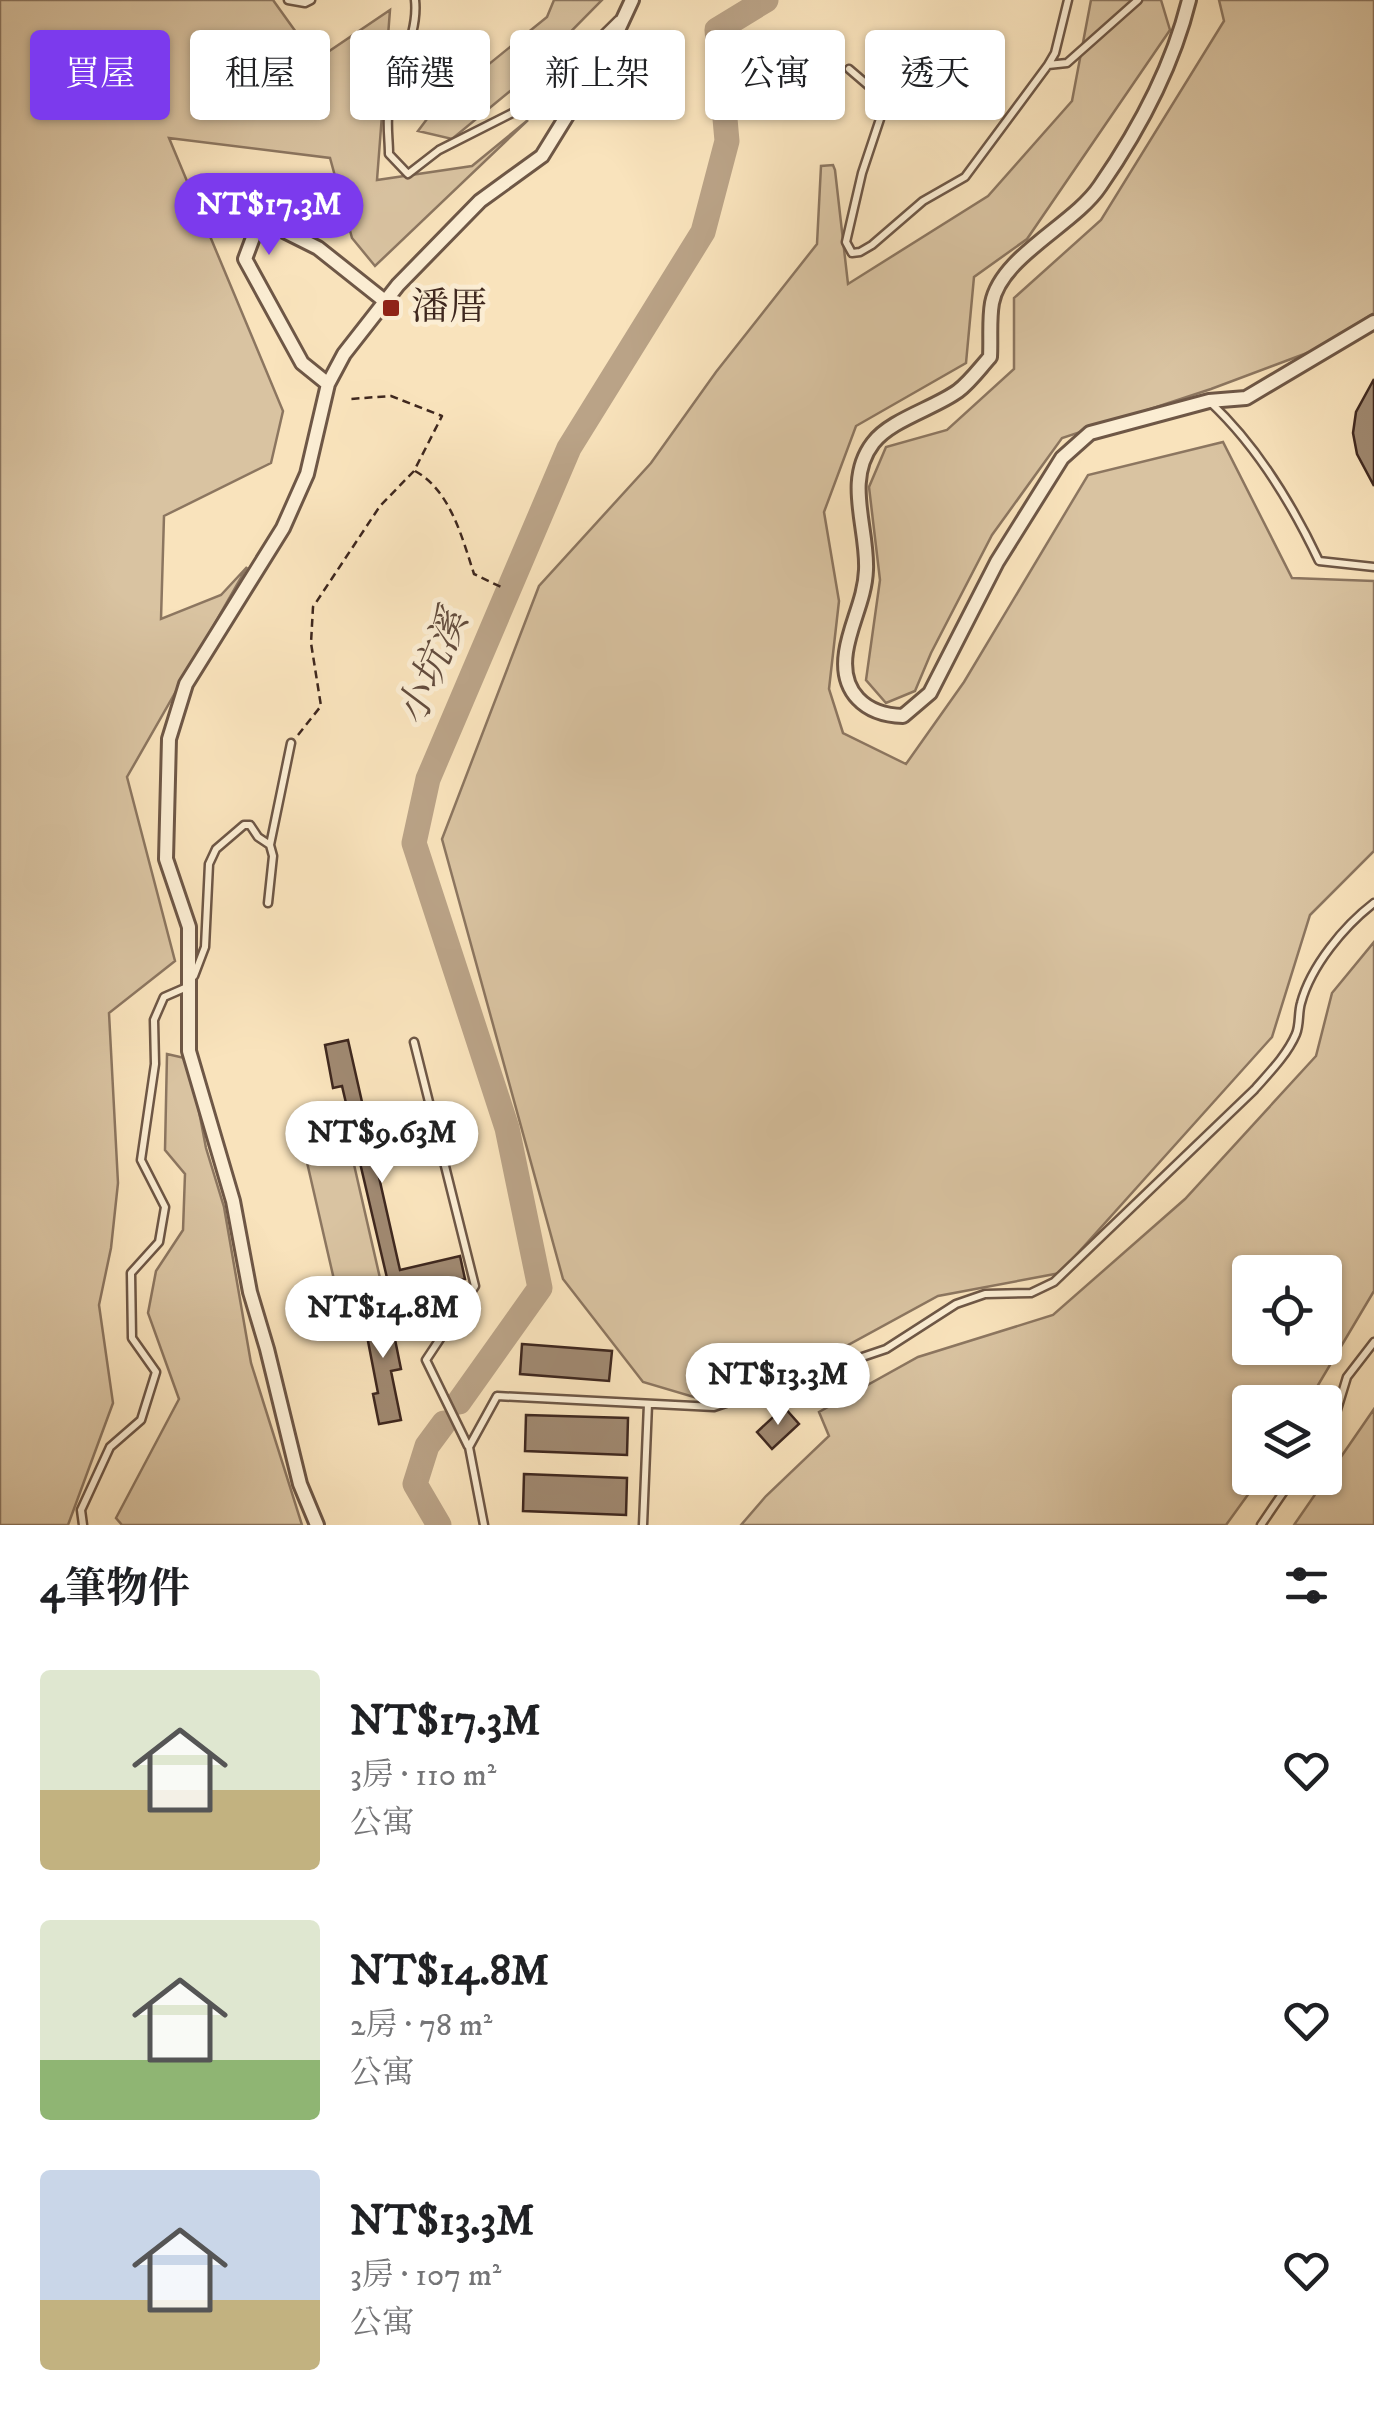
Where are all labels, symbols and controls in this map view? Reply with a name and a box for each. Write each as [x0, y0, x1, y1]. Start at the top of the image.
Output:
chip: 買屋 [30, 30, 170, 120]
chip: 租屋 [190, 30, 330, 120]
chip: 篩選 [350, 30, 490, 120]
chip: 新上架 [510, 30, 685, 120]
chip: 公寓 [705, 30, 845, 120]
chip: 透天 [865, 30, 1005, 120]
pin: NT$17.3M [166, 173, 372, 258]
text: NT$17.3M [196, 185, 342, 225]
place label: 潘厝 [411, 284, 487, 332]
marker: 潘厝 [380, 297, 402, 319]
water label: 小坑溪 [388, 599, 482, 733]
pin: NT$9.63M [279, 1101, 485, 1186]
text: NT$9.63M [307, 1113, 457, 1153]
map controls [1232, 1255, 1342, 1495]
button: locate [1232, 1255, 1342, 1365]
pin: NT$14.8M [280, 1276, 486, 1361]
text: NT$14.8M [307, 1288, 459, 1328]
pin: NT$13.3M [675, 1343, 881, 1428]
text: NT$13.3M [708, 1355, 848, 1395]
button: layers [1232, 1385, 1342, 1495]
icon: filters [1279, 1558, 1334, 1613]
text: 4筆物件 [40, 1564, 190, 1616]
text: NT$17.3M [350, 1696, 541, 1748]
icon: home [120, 1710, 240, 1830]
icon: heart [1279, 1743, 1334, 1798]
text: 3房 · 110 m² [350, 1756, 496, 1796]
text: 公寓 [350, 1804, 414, 1844]
text: NT$14.8M [350, 1946, 549, 1998]
icon: home [120, 1960, 240, 2080]
icon: heart [1279, 1993, 1334, 2048]
text: 2房 · 78 m² [350, 2006, 492, 2046]
text: 公寓 [350, 2054, 414, 2094]
text: NT$13.3M [350, 2196, 534, 2248]
icon: home [120, 2210, 240, 2330]
icon: heart [1279, 2243, 1334, 2298]
text: 3房 · 107 m² [350, 2256, 501, 2296]
text: 公寓 [350, 2304, 414, 2344]

